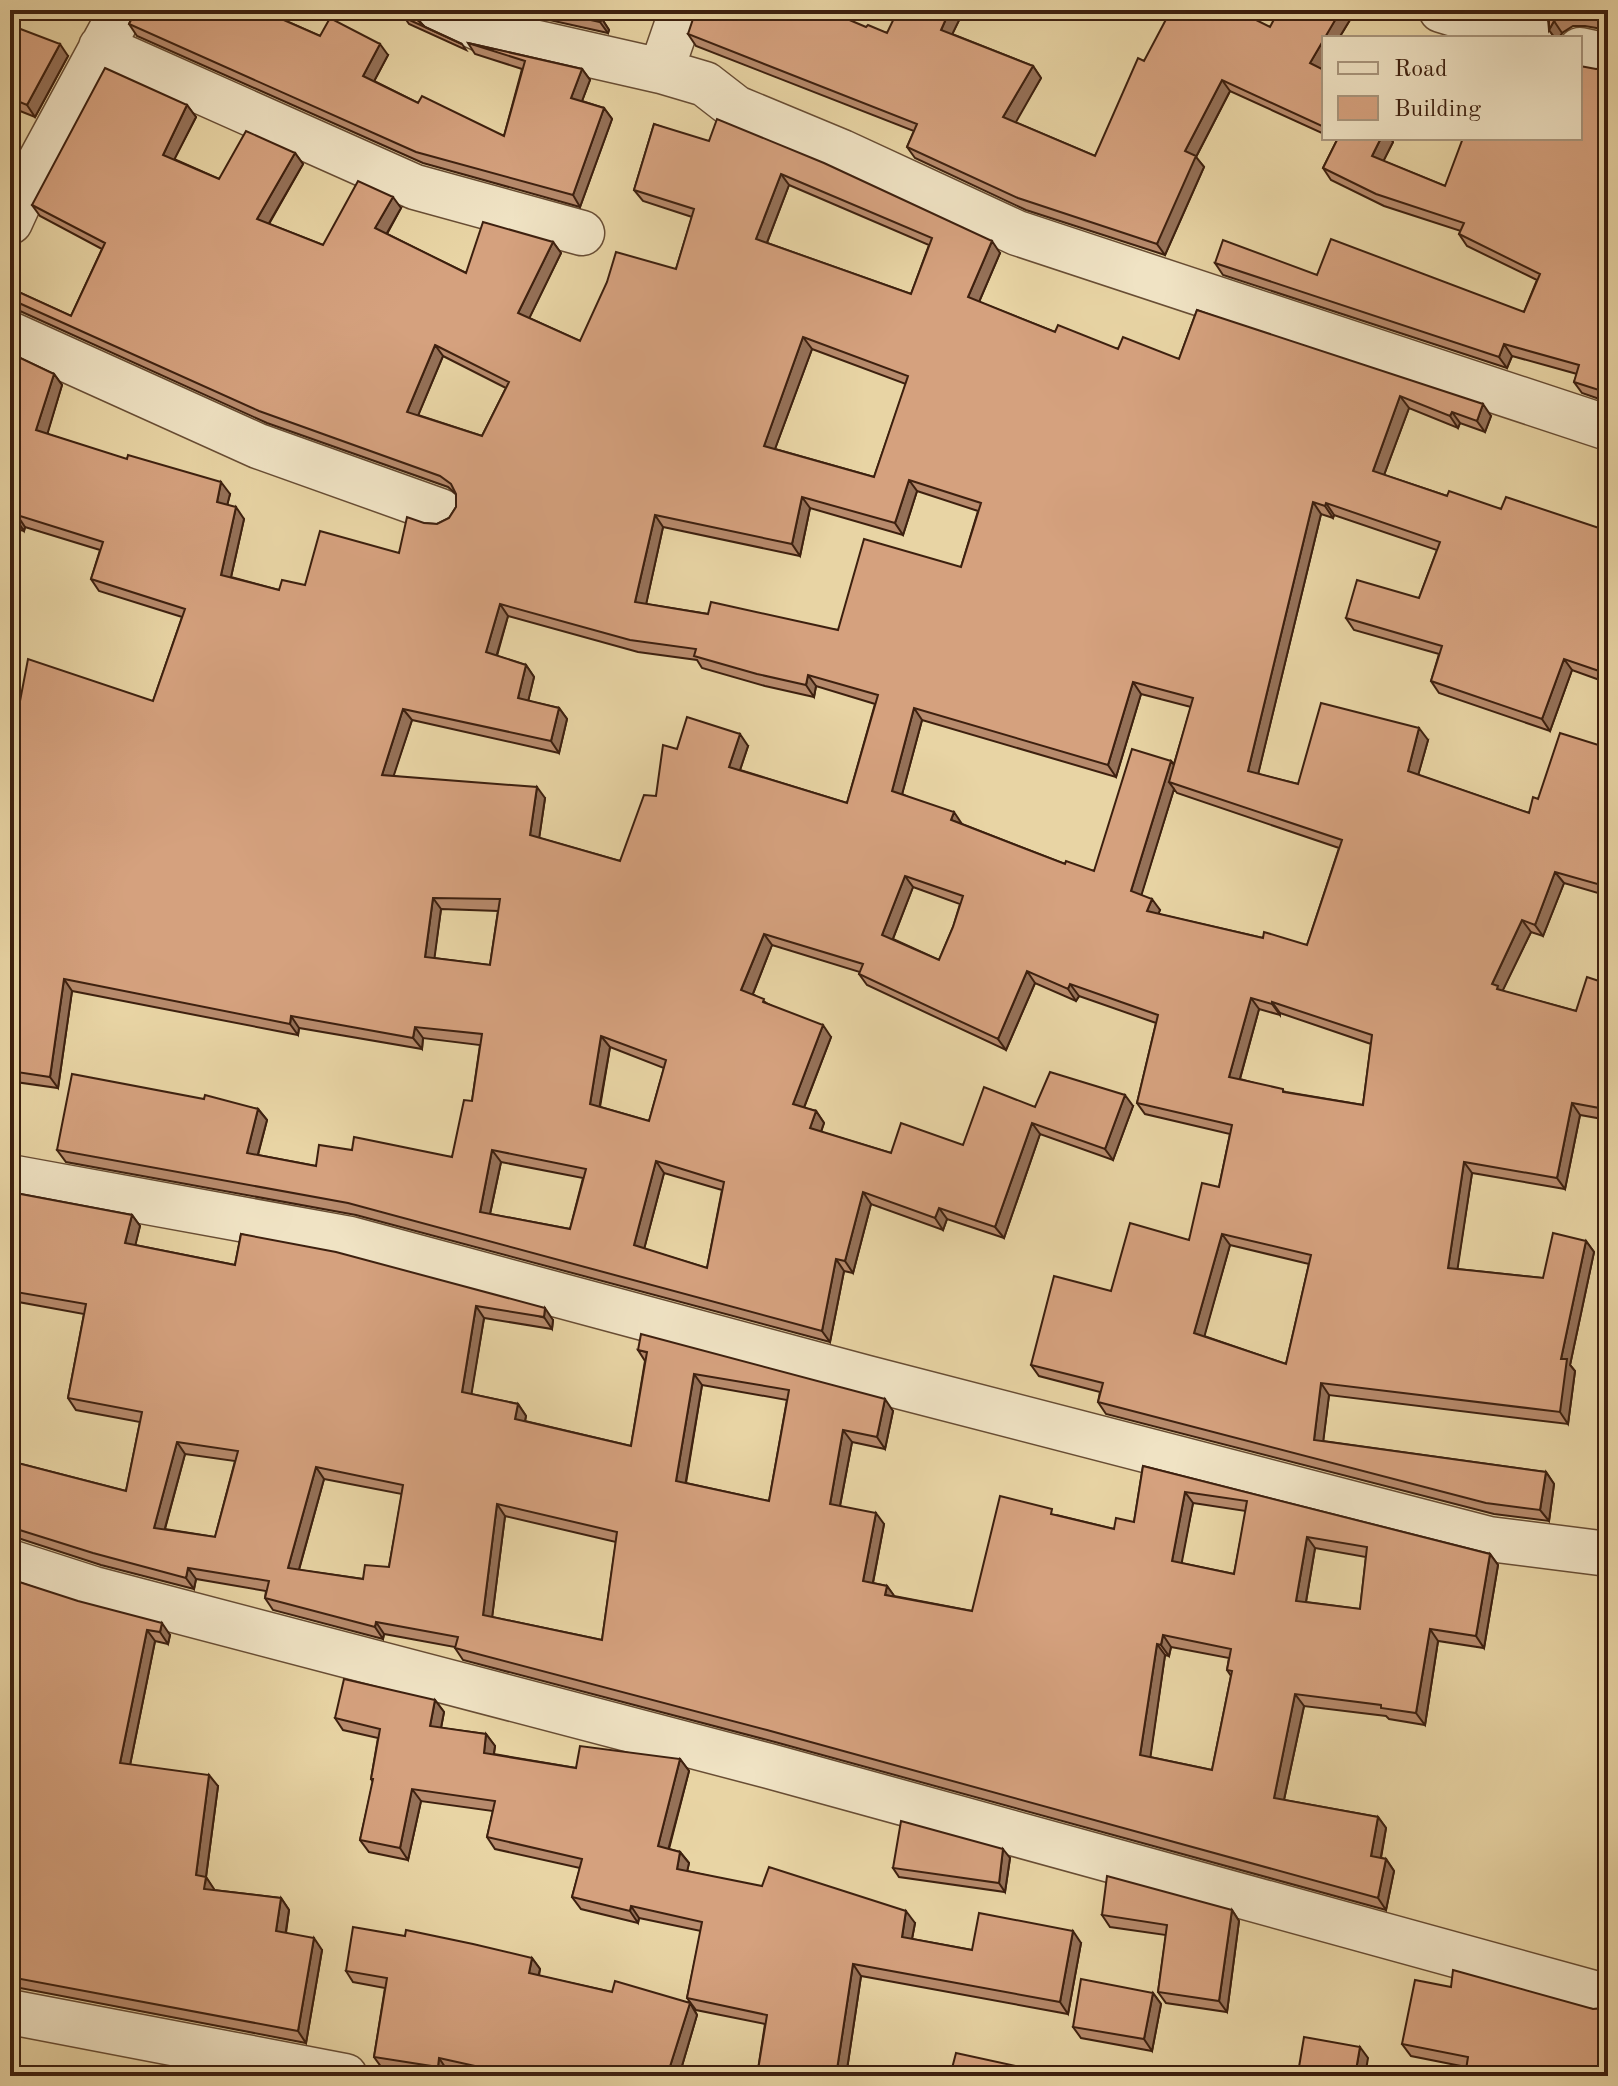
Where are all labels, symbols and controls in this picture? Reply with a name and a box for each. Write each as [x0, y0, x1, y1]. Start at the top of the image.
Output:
legend [1322, 36, 1582, 140]
text: Road [1394, 58, 1447, 82]
text: Building [1394, 98, 1481, 122]

